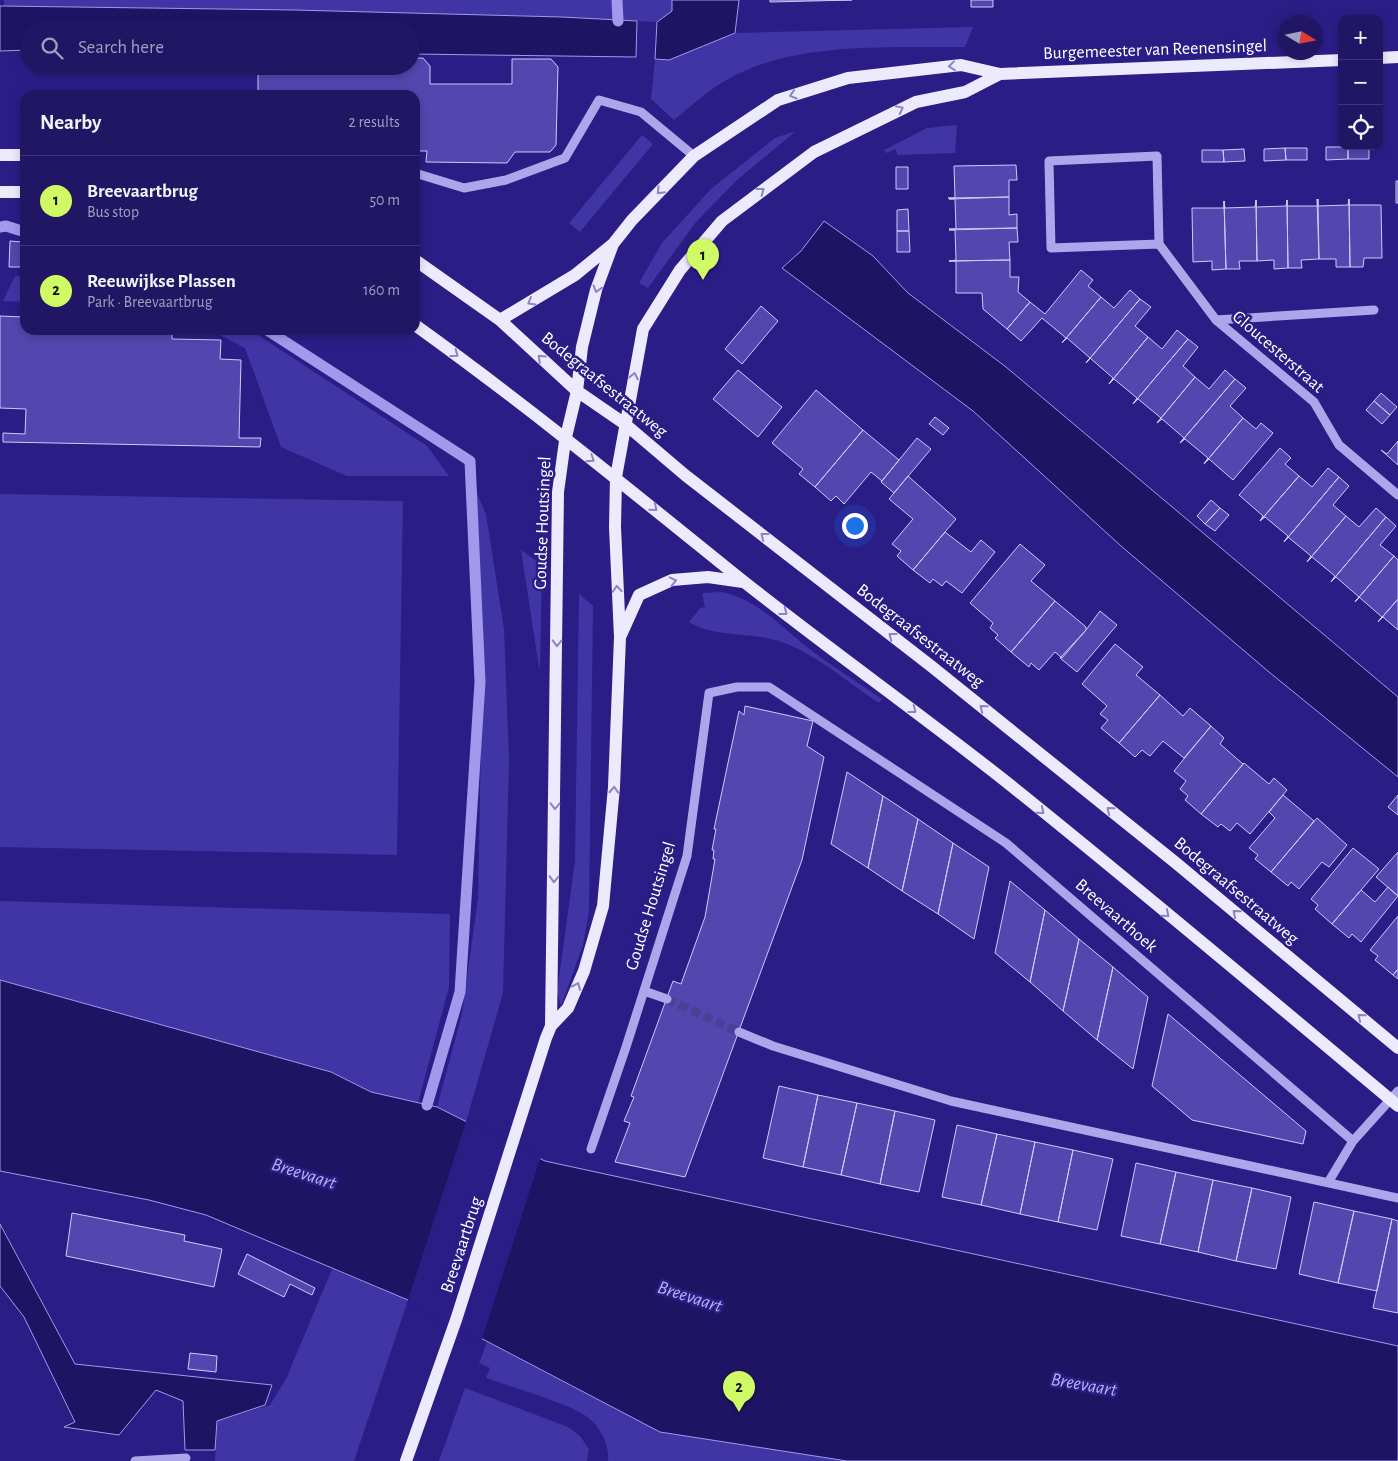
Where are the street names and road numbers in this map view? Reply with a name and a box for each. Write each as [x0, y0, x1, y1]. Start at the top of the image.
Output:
street label: Burgemeester van Reenensingel [1043, 37, 1267, 63]
street label: Gloucesterstraat [1229, 307, 1327, 397]
street label: Bodegraafsestraatweg [538, 329, 671, 441]
street label: Goudse Houtsingel [532, 456, 554, 590]
street label: Bodegraafsestraatweg [853, 581, 987, 691]
street label: Bodegraafsestraatweg [1170, 834, 1302, 948]
street label: Goudse Houtsingel [623, 840, 679, 972]
street label: Breevaarthoek [1072, 876, 1161, 957]
street label: Breevaartbrug [438, 1194, 486, 1295]

